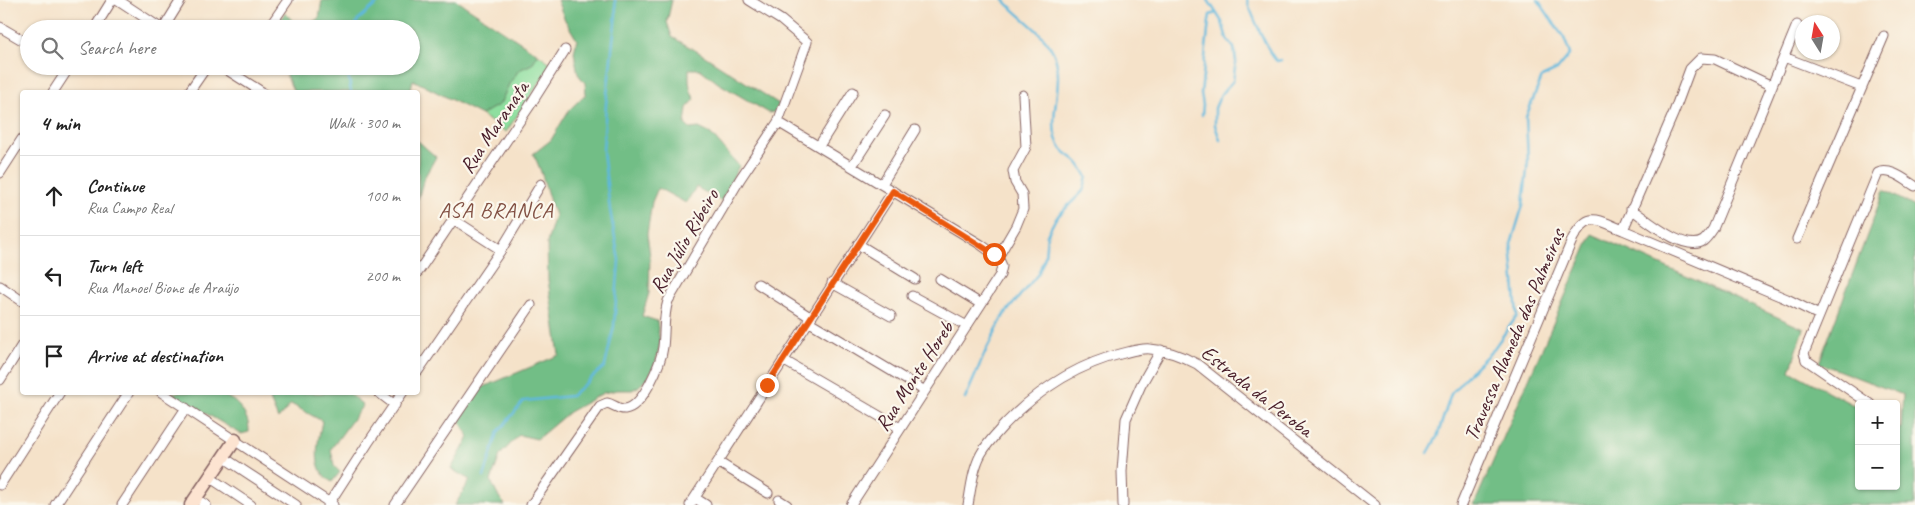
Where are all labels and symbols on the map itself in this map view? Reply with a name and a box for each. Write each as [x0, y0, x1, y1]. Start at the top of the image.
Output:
north arrow [1795, 15, 1840, 60]
street label: Rua Maranata [454, 74, 536, 178]
street label: Rua Júlio Ribeiro [644, 183, 725, 298]
district label: ASA BRANCA [438, 196, 554, 224]
street label: Travessa Alameda das Palmeiras [1458, 224, 1571, 445]
route start [983, 243, 1006, 266]
street label: Rua Monte Horeb [869, 315, 960, 436]
street label: Estrada da Peroba [1196, 339, 1320, 444]
route end [756, 374, 779, 397]

